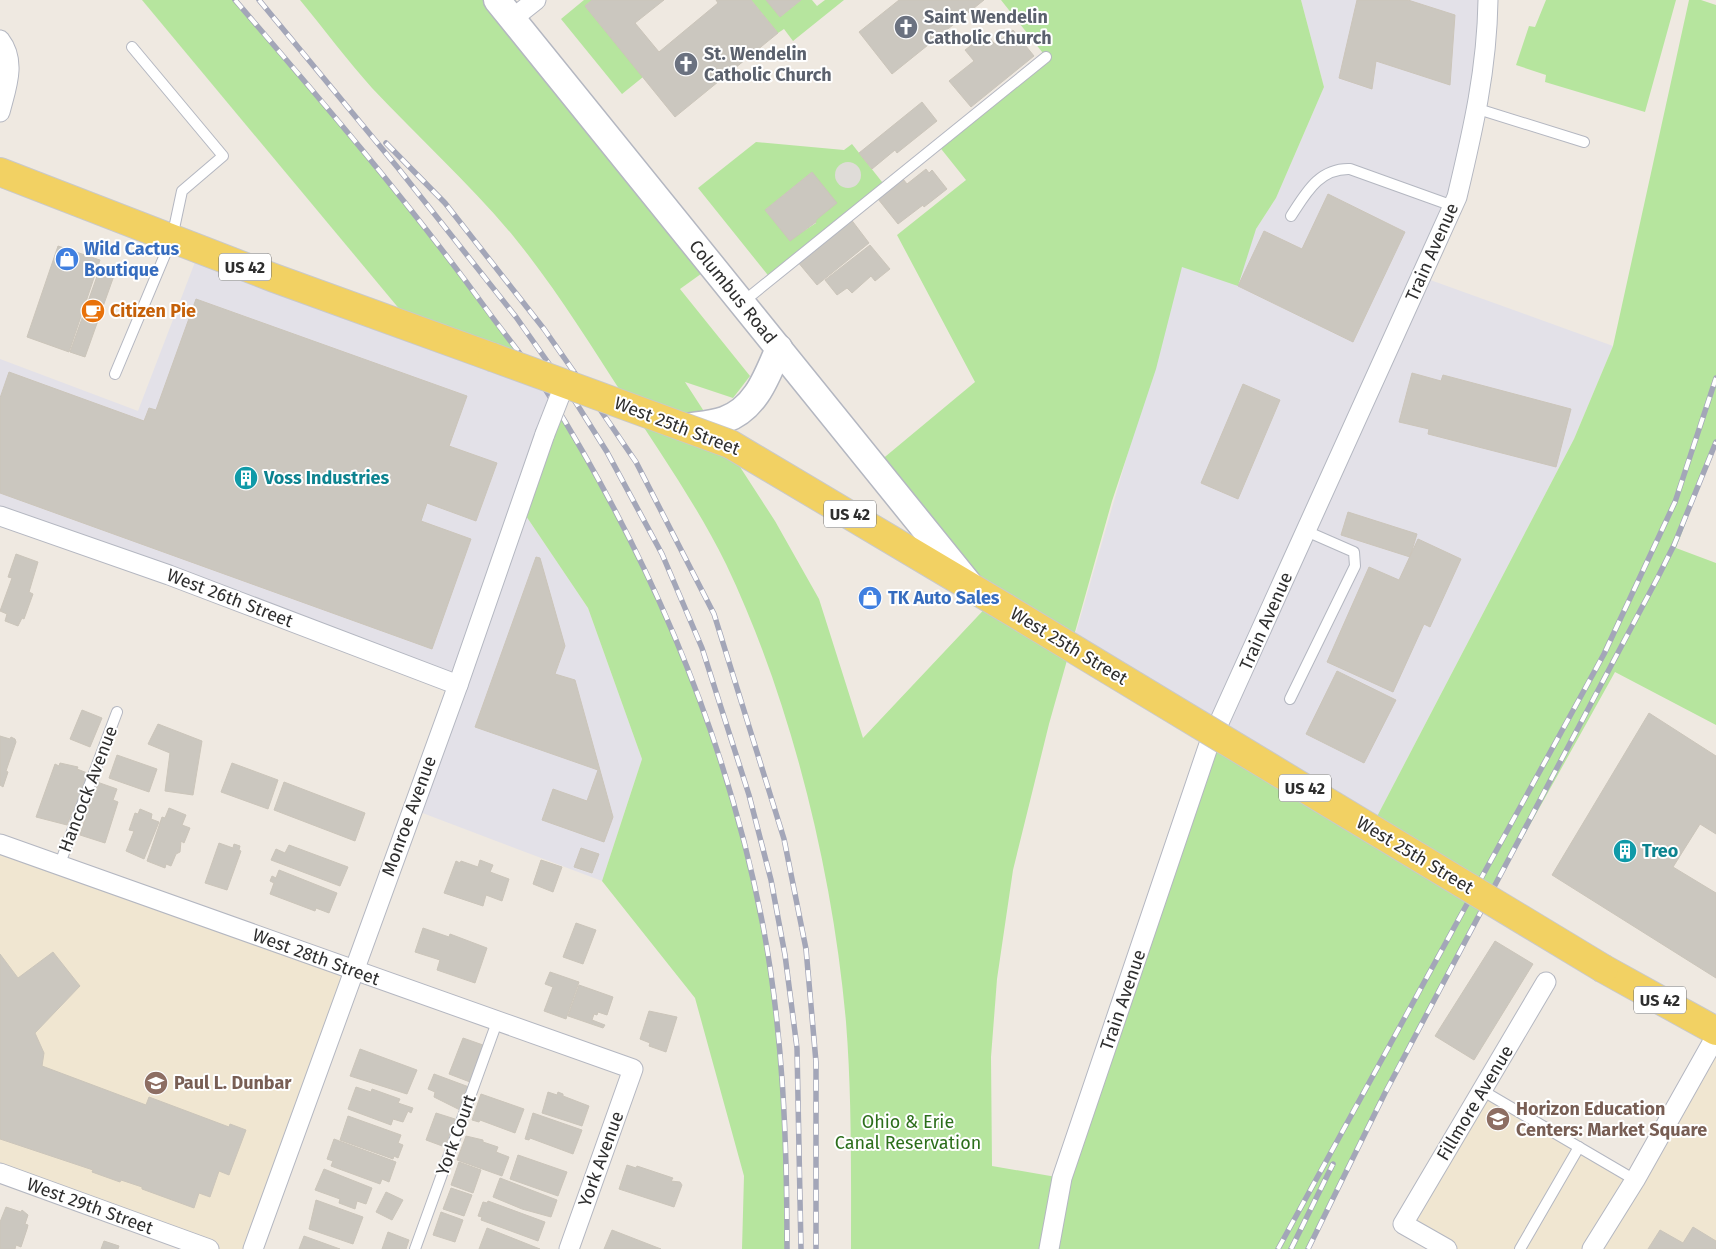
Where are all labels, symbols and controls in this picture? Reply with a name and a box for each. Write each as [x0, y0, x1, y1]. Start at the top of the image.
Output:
place label: Saint Wendelin Catholic Church [924, 6, 1052, 49]
church icon: Saint Wendelin Catholic Church [893, 14, 919, 40]
place label: St. Wendelin Catholic Church [704, 43, 832, 86]
church icon: St. Wendelin Catholic Church [673, 51, 699, 77]
street label: Train Avenue [1401, 200, 1463, 304]
street label: Columbus Road [684, 236, 782, 348]
place label: Wild Cactus Boutique [84, 238, 180, 281]
shop icon: Wild Cactus Boutique [54, 246, 80, 272]
road number: US 42 [219, 253, 271, 280]
cafe icon: Citizen Pie [80, 298, 106, 324]
place label: Citizen Pie [110, 300, 196, 322]
street label: West 25th Street [611, 392, 743, 460]
building icon: Voss Industries [233, 465, 259, 491]
place label: Voss Industries [263, 467, 389, 489]
road number: US 42 [824, 500, 876, 528]
street label: West 26th Street [164, 564, 297, 632]
street label: Train Avenue [1235, 569, 1297, 673]
shop icon: TK Auto Sales [857, 585, 883, 611]
place label: TK Auto Sales [888, 587, 1000, 609]
street label: West 25th Street [1006, 602, 1132, 690]
street label: Hancock Avenue [54, 723, 122, 855]
street label: Monroe Avenue [377, 753, 441, 879]
road number: US 42 [1279, 774, 1331, 801]
street label: West 25th Street [1352, 811, 1478, 899]
building icon: Treo [1612, 838, 1638, 864]
place label: Treo [1642, 840, 1678, 862]
street label: West 28th Street [249, 924, 383, 990]
street label: Train Avenue [1096, 947, 1150, 1053]
road number: US 42 [1634, 986, 1686, 1014]
street label: Fillmore Avenue [1432, 1041, 1518, 1165]
school or university icon: Paul L. Dunbar [143, 1070, 169, 1096]
place label: Paul L. Dunbar [174, 1072, 292, 1094]
street label: York Court [431, 1091, 481, 1178]
place label: Horizon Education Centers: Market Square [1516, 1098, 1707, 1141]
school or university icon: Horizon Education Centers: Market Square [1485, 1106, 1511, 1132]
street label: York Avenue [574, 1108, 628, 1210]
park label: Ohio & Erie Canal Reservation [835, 1111, 981, 1154]
street label: West 29th Street [24, 1173, 157, 1239]

